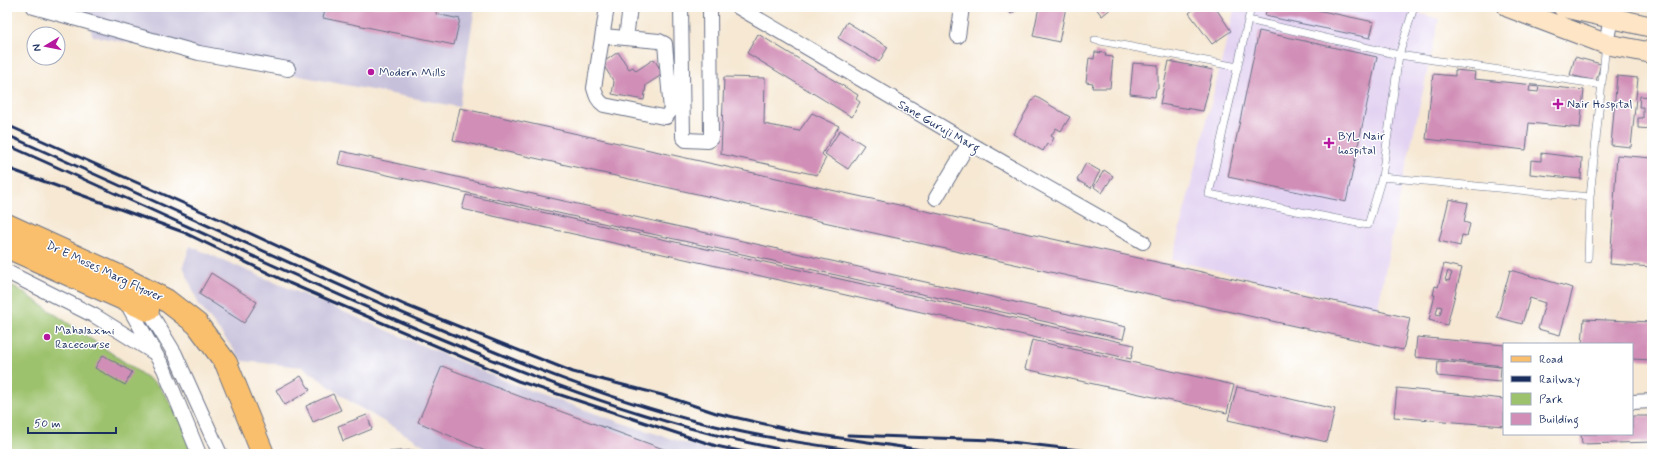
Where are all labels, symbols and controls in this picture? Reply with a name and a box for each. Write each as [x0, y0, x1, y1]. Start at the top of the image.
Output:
north arrow [26, 26, 66, 66]
text: N [30, 43, 45, 52]
place label: Modern Mills [379, 65, 446, 81]
marker: Modern Mills [366, 67, 376, 77]
street label: Sane Guruji Marg [894, 97, 983, 158]
place label: Nair Hospital [1567, 97, 1632, 113]
marker: Nair Hospital [1552, 98, 1564, 110]
place label: BYL Nair hospital [1338, 129, 1385, 159]
marker: BYL Nair hospital [1323, 137, 1335, 149]
street label: Dr E Moses Marg Flyover [44, 238, 166, 306]
place label: Mahalaxmi Racecourse [55, 323, 115, 353]
marker: Mahalaxmi Racecourse [42, 332, 52, 342]
legend [1503, 343, 1633, 435]
text: Road [1539, 352, 1563, 368]
text: Railway [1539, 372, 1581, 388]
text: Park [1539, 392, 1563, 408]
scale bar [28, 409, 116, 435]
text: Building [1539, 412, 1579, 429]
text: 50 m [34, 416, 61, 432]

